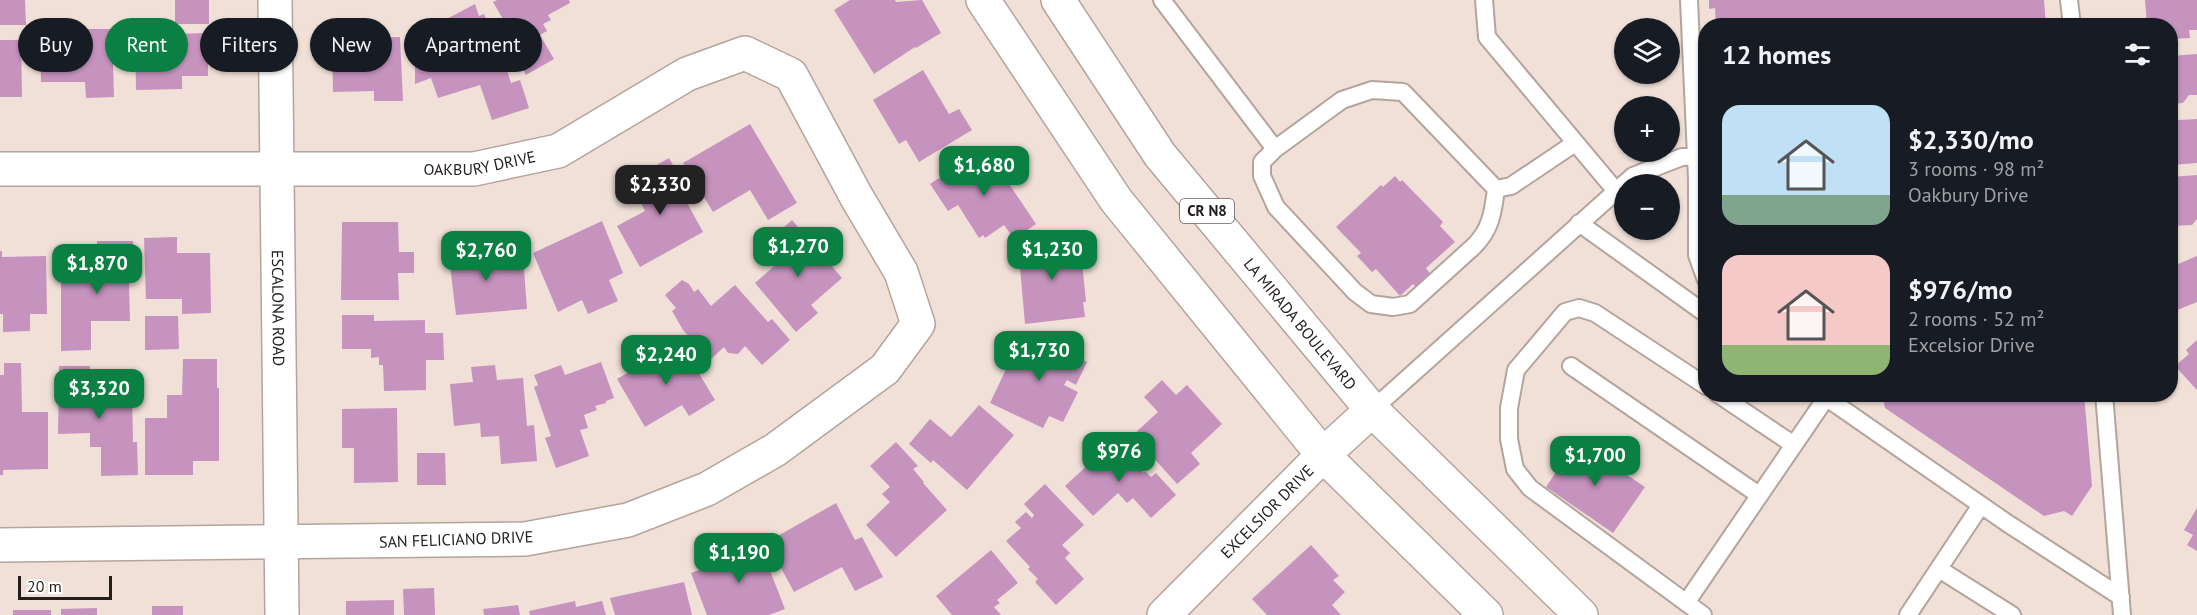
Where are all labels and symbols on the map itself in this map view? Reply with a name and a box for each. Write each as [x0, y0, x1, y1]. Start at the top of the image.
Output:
street label: OAKBURY DRIVE [423, 146, 537, 179]
pin: $1,680 [935, 146, 1033, 197]
pin: $2,330 [611, 165, 709, 216]
road number: CR N8 [1180, 199, 1234, 223]
pin: $1,270 [749, 227, 847, 278]
pin: $1,230 [1003, 230, 1101, 281]
pin: $2,760 [437, 231, 535, 282]
pin: $1,870 [48, 244, 146, 295]
street label: ESCALONA ROAD [268, 250, 289, 366]
street label: LA MIRADA BOULEVARD [1240, 254, 1361, 394]
pin: $1,730 [990, 331, 1088, 382]
pin: $2,240 [617, 335, 715, 386]
pin: $3,320 [50, 369, 148, 420]
pin: $976 [1083, 432, 1155, 483]
pin: $1,700 [1546, 436, 1644, 487]
street label: EXCELSIOR DRIVE [1216, 460, 1318, 562]
street label: SAN FELICIANO DRIVE [379, 526, 533, 552]
pin: $1,190 [690, 533, 788, 584]
scale bar [18, 573, 112, 600]

